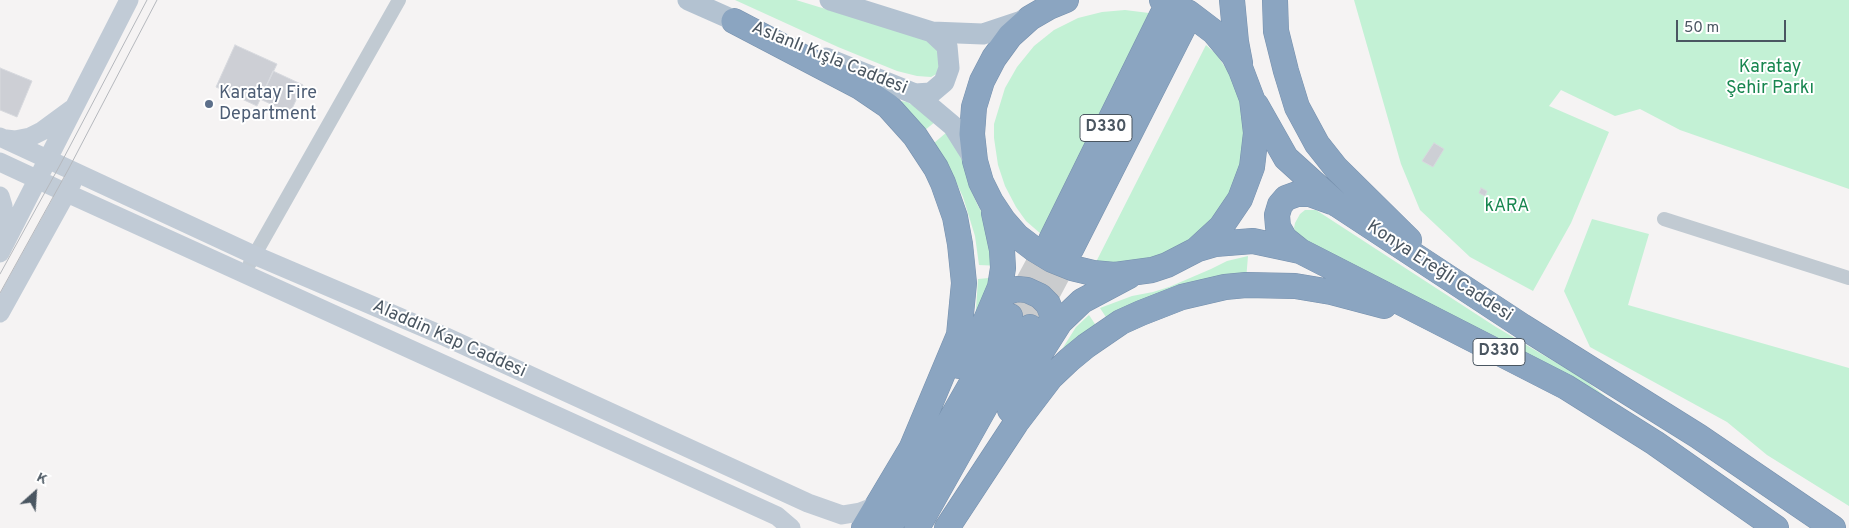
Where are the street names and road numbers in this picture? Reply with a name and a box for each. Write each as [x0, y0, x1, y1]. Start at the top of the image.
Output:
street label: Aslanlı Kışla Caddesi [748, 18, 910, 100]
road number: D330 [1080, 115, 1132, 142]
street label: Konya Ereğli Caddesi [1362, 217, 1516, 327]
street label: Aladdin Kap Caddesi [369, 296, 529, 384]
road number: D330 [1473, 338, 1525, 366]

